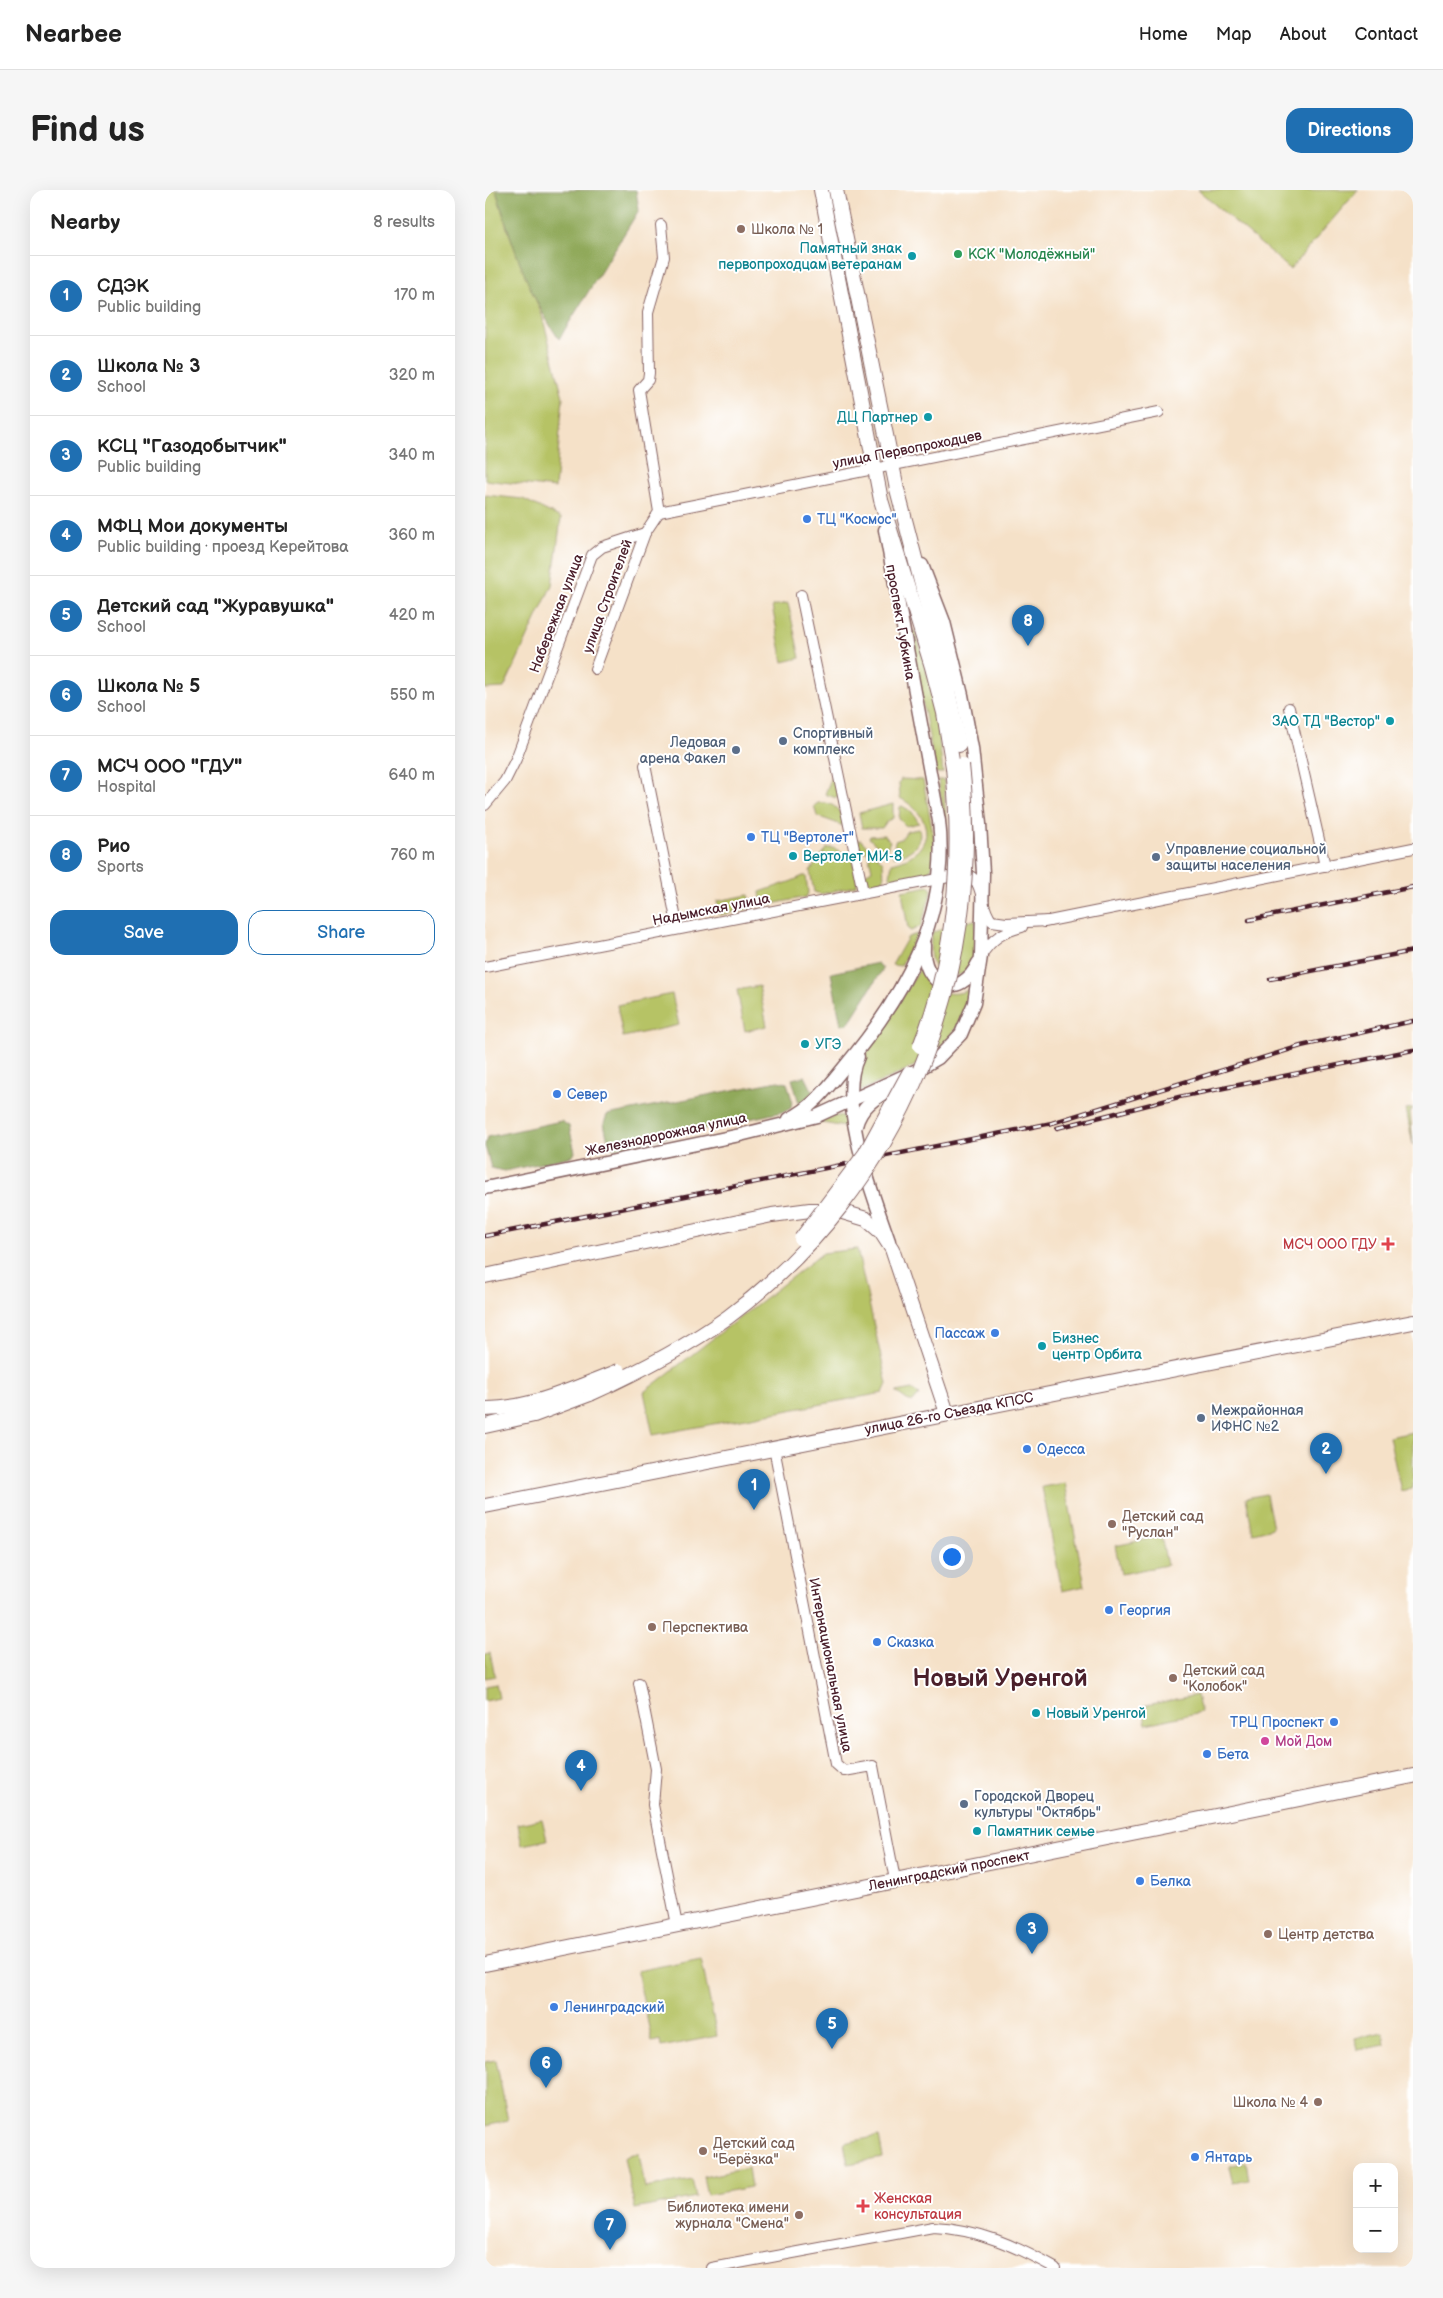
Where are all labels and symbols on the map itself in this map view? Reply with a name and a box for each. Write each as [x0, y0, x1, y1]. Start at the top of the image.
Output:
place label: Школа № 1 [751, 221, 823, 238]
marker: Школа № 1 [735, 223, 747, 235]
place label: Памятный знак первопроходцам ветеранам [718, 240, 903, 273]
place label: КСК "Молодёжный" [968, 246, 1095, 263]
marker: КСК "Молодёжный" [952, 248, 964, 260]
marker: Памятный знак первопроходцам ветеранам [906, 250, 918, 262]
place label: ДЦ Партнер [837, 409, 918, 426]
marker: ДЦ Партнер [922, 411, 934, 423]
street label: улица Первопроходцев [831, 427, 984, 472]
place label: ТЦ "Космос" [817, 511, 897, 528]
marker: ТЦ "Космос" [801, 513, 813, 525]
street label: улица Строителей [579, 537, 636, 655]
street label: Набережная улица [526, 551, 587, 675]
street label: проспект Губкина [882, 563, 919, 682]
pin: 8 [1012, 605, 1044, 646]
place label: ЗАО ТД "Вестор" [1272, 713, 1380, 730]
marker: ЗАО ТД "Вестор" [1384, 715, 1396, 727]
place label: Спортивный комплекс [793, 725, 873, 758]
place label: Ледовая арена Факел [640, 734, 726, 767]
marker: Спортивный комплекс [777, 735, 789, 747]
marker: Ледовая арена Факел [730, 744, 742, 756]
place label: ТЦ "Вертолет" [761, 829, 854, 846]
marker: ТЦ "Вертолет" [745, 831, 757, 843]
place label: Управление социальной защиты населения [1166, 841, 1326, 874]
place label: Вертолет МИ-8 [803, 848, 902, 865]
marker: Вертолет МИ-8 [787, 850, 799, 862]
marker: Управление социальной защиты населения [1150, 851, 1162, 863]
street label: Надымская улица [651, 890, 772, 929]
place label: УГЭ [815, 1036, 841, 1053]
marker: УГЭ [799, 1038, 811, 1050]
place label: Север [567, 1086, 607, 1103]
marker: Север [551, 1088, 563, 1100]
street label: Железнодорожная улица [584, 1109, 749, 1160]
place label: МСЧ ООО ГДУ [1283, 1236, 1377, 1253]
marker: МСЧ ООО ГДУ [1381, 1237, 1395, 1251]
place label: Пассаж [934, 1325, 985, 1342]
marker: Пассаж [989, 1327, 1001, 1339]
place label: Бизнес центр Орбита [1052, 1330, 1143, 1363]
marker: Бизнес центр Орбита [1036, 1340, 1048, 1352]
street label: улица 26-го Съезда КПСС [863, 1389, 1035, 1438]
place label: Межрайонная ИФНС №2 [1211, 1402, 1304, 1435]
marker: Межрайонная ИФНС №2 [1195, 1412, 1207, 1424]
pin: 2 [1310, 1433, 1342, 1474]
place label: Одесса [1037, 1441, 1086, 1458]
marker: Одесса [1021, 1443, 1033, 1455]
pin: 1 [738, 1469, 770, 1510]
place label: Детский сад "Руслан" [1122, 1508, 1204, 1541]
marker: Детский сад "Руслан" [1106, 1518, 1118, 1530]
your location [939, 1544, 965, 1570]
street label: Интернациональная улица [805, 1576, 856, 1755]
place label: Георгия [1119, 1602, 1171, 1619]
marker: Георгия [1103, 1604, 1115, 1616]
place label: Перспектива [662, 1619, 749, 1636]
marker: Перспектива [646, 1621, 658, 1633]
place label: Сказка [887, 1634, 935, 1651]
marker: Сказка [871, 1636, 883, 1648]
place label: Детский сад "Колобок" [1183, 1662, 1265, 1695]
district label: Новый Уренгой [912, 1664, 1088, 1693]
marker: Детский сад "Колобок" [1167, 1672, 1179, 1684]
place label: Новый Уренгой [1046, 1705, 1146, 1722]
marker: Новый Уренгой [1030, 1707, 1042, 1719]
place label: ТРЦ Проспект [1230, 1714, 1324, 1731]
marker: ТРЦ Проспект [1328, 1716, 1340, 1728]
place label: Мой Дом [1275, 1733, 1332, 1750]
marker: Мой Дом [1259, 1735, 1271, 1747]
place label: Бета [1217, 1746, 1250, 1763]
marker: Бета [1201, 1748, 1213, 1760]
pin: 4 [565, 1750, 597, 1791]
place label: Городской Дворец культуры "Октябрь" [974, 1788, 1101, 1821]
marker: Городской Дворец культуры "Октябрь" [958, 1798, 970, 1810]
place label: Памятник семье [987, 1823, 1095, 1840]
marker: Памятник семье [971, 1825, 983, 1837]
street label: Ленинградский проспект [866, 1846, 1032, 1895]
place label: Белка [1150, 1873, 1192, 1890]
marker: Белка [1134, 1875, 1146, 1887]
pin: 3 [1016, 1913, 1048, 1954]
place label: Центр детства [1278, 1926, 1375, 1943]
marker: Центр детства [1262, 1928, 1274, 1940]
place label: Ленинградский [563, 1999, 665, 2016]
marker: Ленинградский [548, 2001, 560, 2013]
pin: 5 [816, 2008, 848, 2049]
pin: 6 [530, 2047, 562, 2088]
place label: Школа № 4 [1233, 2094, 1308, 2111]
marker: Школа № 4 [1312, 2096, 1324, 2108]
place label: Детский сад "Берёзка" [713, 2135, 795, 2168]
marker: Детский сад "Берёзка" [697, 2145, 709, 2157]
place label: Янтарь [1205, 2149, 1252, 2166]
marker: Янтарь [1189, 2151, 1201, 2163]
place label: Женская консультация [874, 2190, 962, 2223]
place label: Библиотека имени журнала "Смена" [667, 2199, 789, 2232]
marker: Женская консультация [856, 2199, 870, 2213]
pin: 7 [594, 2209, 626, 2250]
marker: Библиотека имени журнала "Смена" [793, 2209, 805, 2221]

